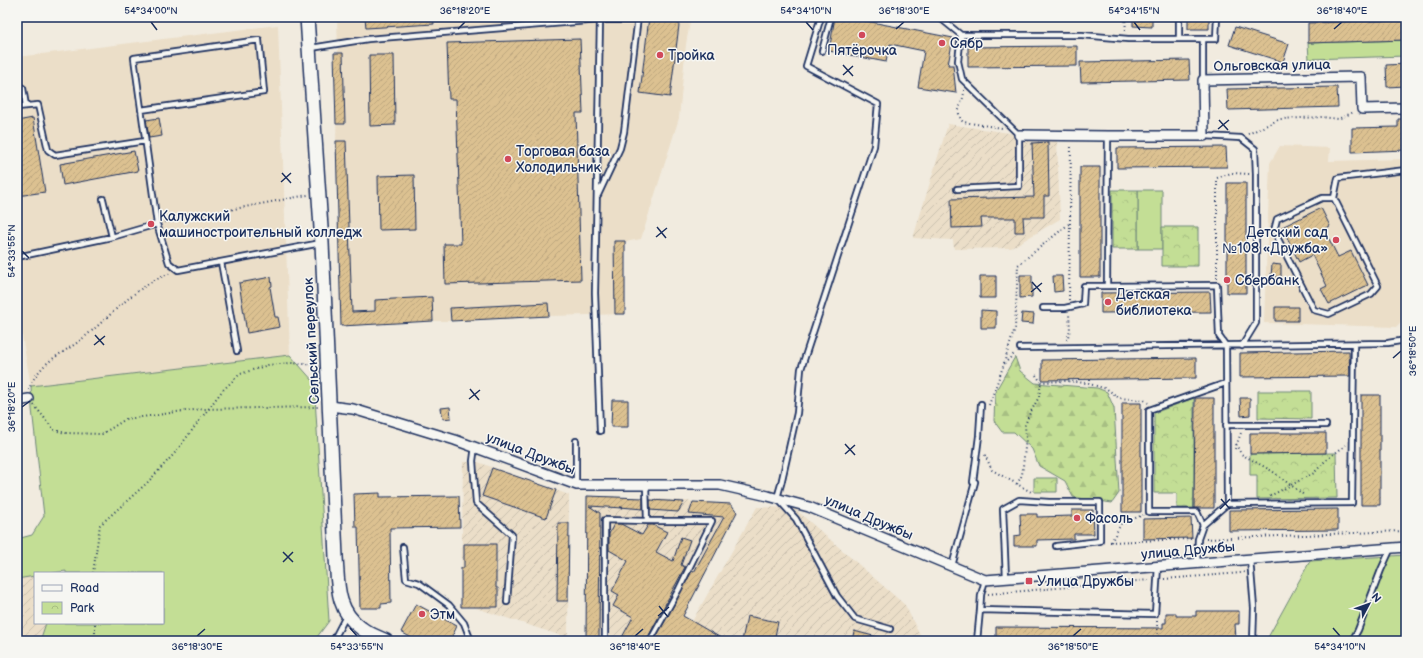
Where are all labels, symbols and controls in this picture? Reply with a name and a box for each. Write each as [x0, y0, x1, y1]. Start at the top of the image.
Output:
text: 54°34'00"N [124, 5, 178, 17]
text: 36°18'20"E [440, 5, 491, 17]
text: 54°34'10"N [780, 5, 832, 17]
text: 36°18'30"E [879, 5, 930, 17]
text: 54°34'15"N [1108, 5, 1160, 17]
text: 36°18'40"E [1317, 5, 1368, 17]
marker: Пятёрочка [857, 30, 867, 40]
place label: Сябр [950, 35, 983, 52]
marker: Сябр [937, 38, 947, 48]
place label: Пятёрочка [827, 42, 898, 59]
place label: Тройка [668, 47, 716, 64]
marker: Тройка [655, 50, 665, 60]
street label: Ольговская улица [1213, 56, 1332, 75]
place label: Торговая база Холодильник [516, 143, 611, 176]
marker: Торговая база Холодильник [503, 154, 513, 164]
place label: Калужский машиностроительный колледж [159, 208, 362, 241]
marker: Калужский машиностроительный колледж [146, 219, 156, 229]
text: 54°33'55"N [6, 224, 18, 278]
place label: Детский сад №108 «Дружба» [1222, 224, 1328, 257]
marker: Детский сад №108 «Дружба» [1331, 235, 1341, 245]
place label: Сбербанк [1235, 272, 1300, 289]
marker: Сбербанк [1222, 275, 1232, 285]
street label: Сельский переулок [300, 277, 323, 405]
place label: Детская библиотека [1116, 286, 1192, 319]
marker: Детская библиотека [1103, 297, 1113, 307]
text: 36°18'50"E [1407, 325, 1419, 376]
text: 36°18'20"E [6, 381, 18, 432]
street label: улица Дружбы [484, 429, 578, 478]
street label: улица Дружбы [822, 491, 916, 544]
place label: Фасоль [1085, 510, 1133, 527]
marker: Фасоль [1072, 513, 1082, 523]
street label: улица Дружбы [1140, 538, 1236, 563]
legend [34, 572, 164, 624]
place label: Улица Дружбы [1037, 573, 1134, 590]
marker: Улица Дружбы [1024, 576, 1034, 586]
text: Road [70, 581, 99, 596]
north arrow [1349, 584, 1389, 624]
text: N [1369, 590, 1384, 605]
text: Park [70, 601, 94, 616]
place label: Этм [430, 606, 455, 623]
marker: Этм [417, 609, 427, 619]
text: 36°18'30"E [172, 641, 223, 653]
text: 54°33'55"N [330, 641, 384, 653]
text: 36°18'40"E [610, 641, 661, 653]
text: 36°18'50"E [1048, 641, 1099, 653]
text: 54°34'10"N [1314, 641, 1366, 653]

